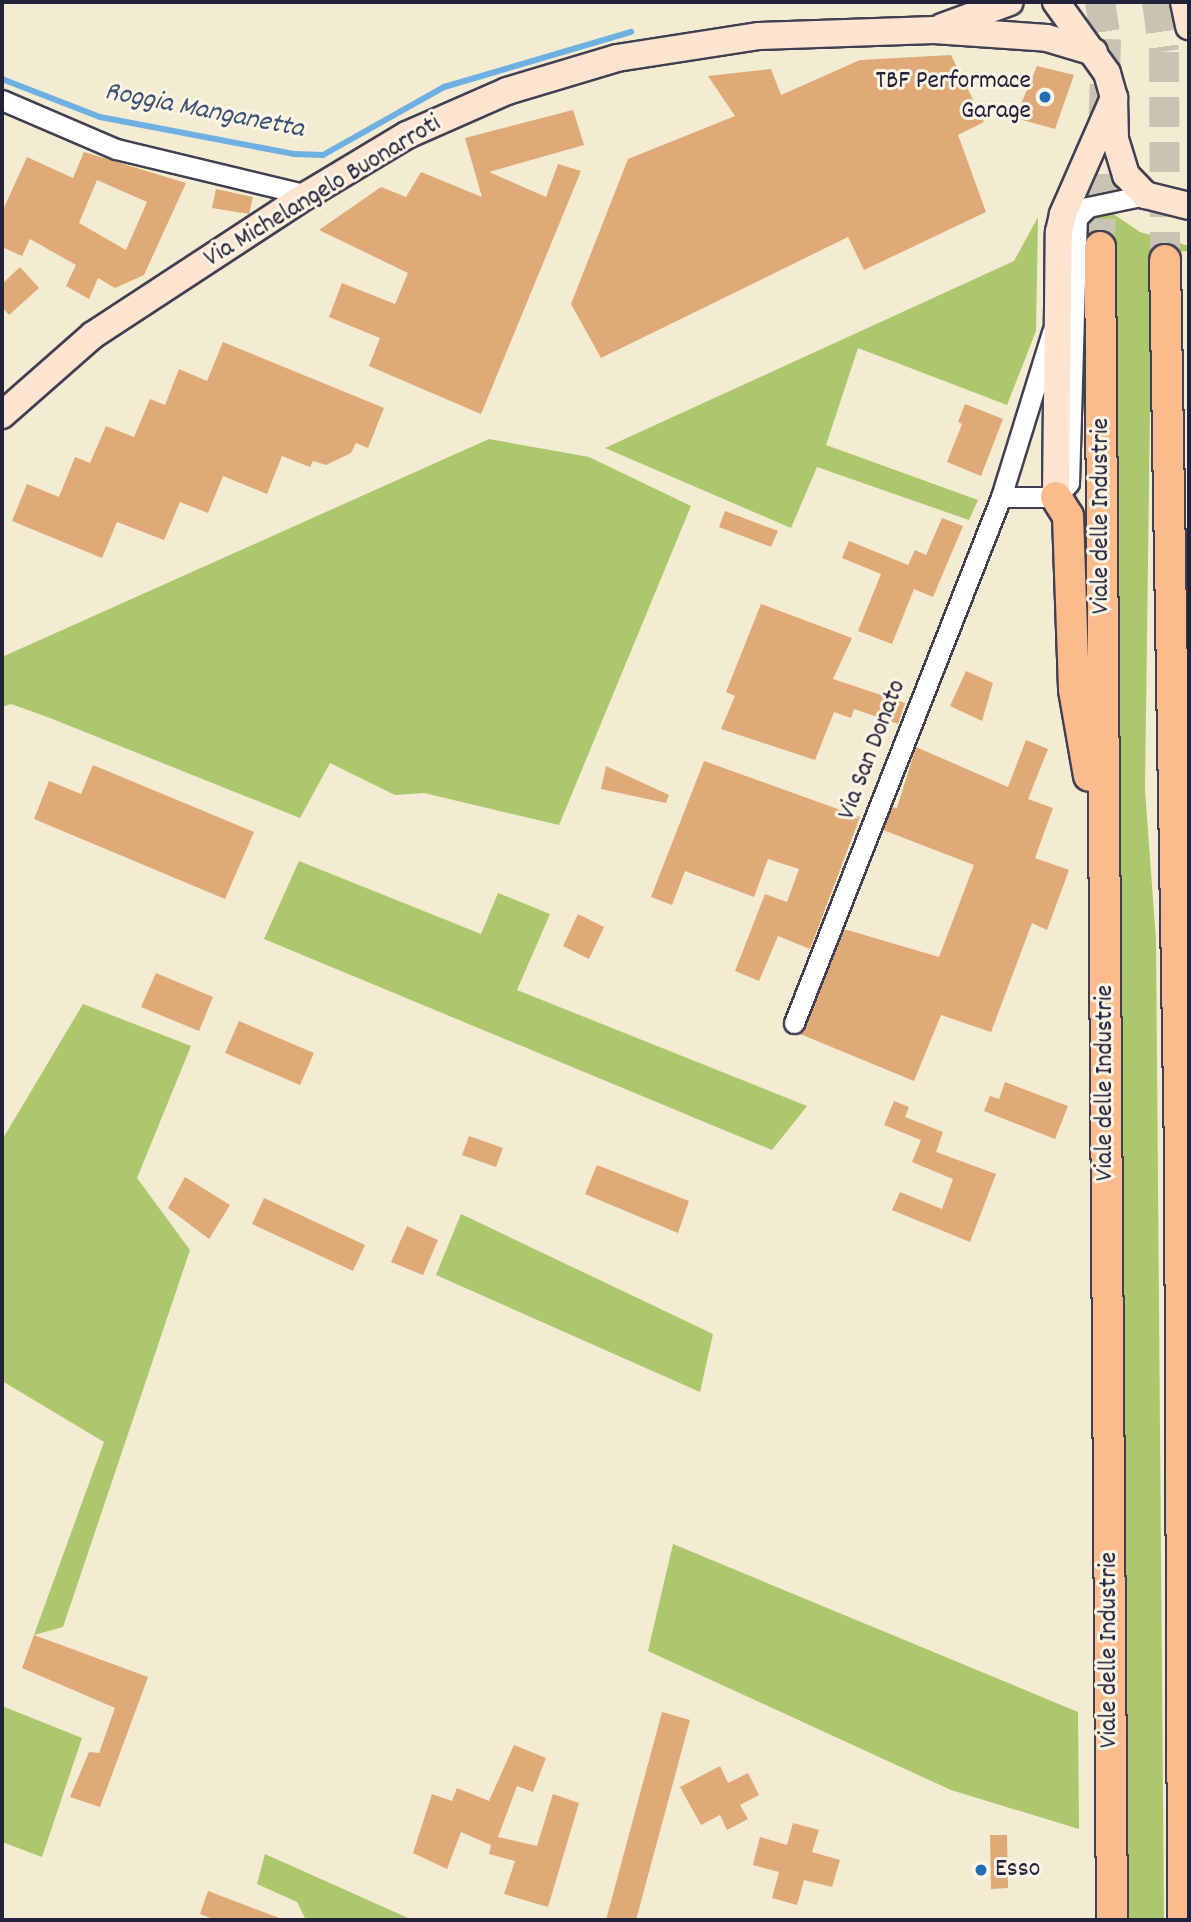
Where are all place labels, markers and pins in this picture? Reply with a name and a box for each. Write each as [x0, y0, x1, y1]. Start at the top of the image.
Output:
place label: TBF Performace Garage [876, 66, 1031, 128]
marker: TBF Performace Garage [1037, 89, 1053, 105]
place label: Esso [995, 1854, 1040, 1886]
marker: Esso [973, 1862, 989, 1878]

